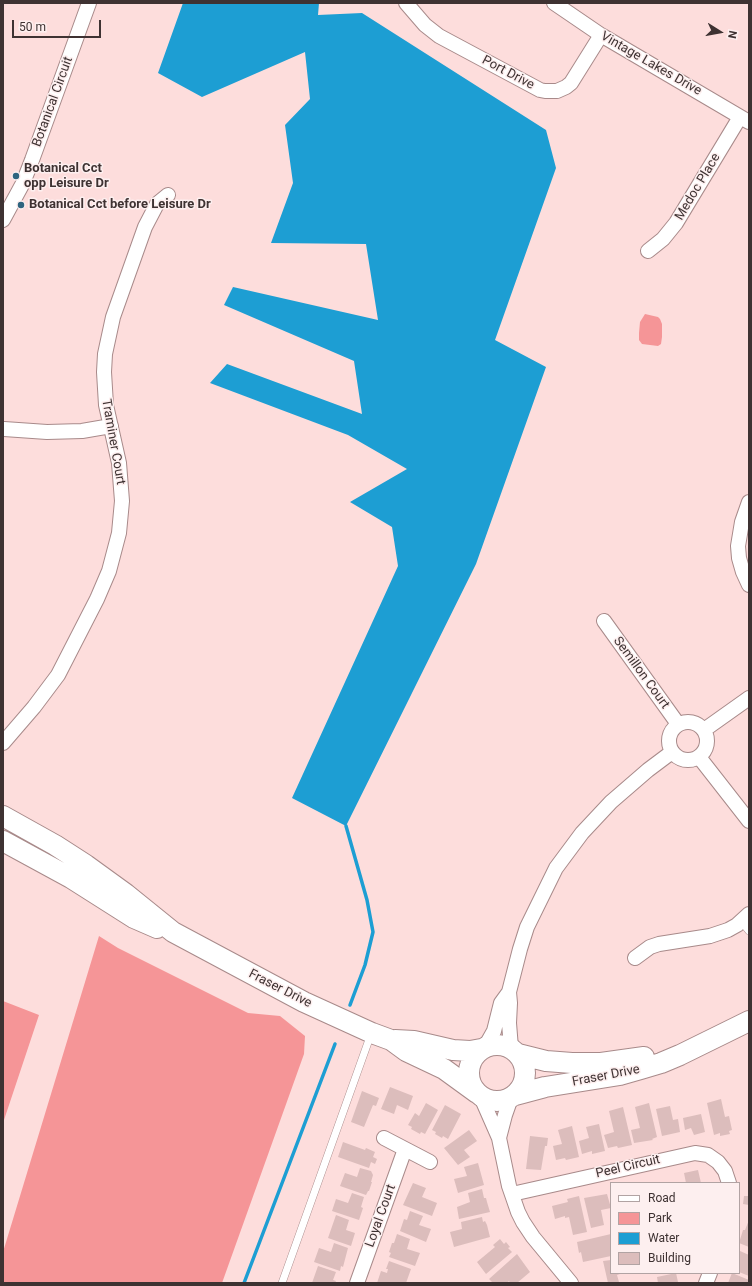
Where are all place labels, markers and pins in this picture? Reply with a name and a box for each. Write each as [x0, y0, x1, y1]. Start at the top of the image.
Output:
place label: Botanical Cct opp Leisure Dr [24, 161, 109, 192]
marker: Botanical Cct opp Leisure Dr [11, 171, 21, 181]
place label: Botanical Cct before Leisure Dr [29, 197, 211, 213]
marker: Botanical Cct before Leisure Dr [16, 200, 26, 210]

